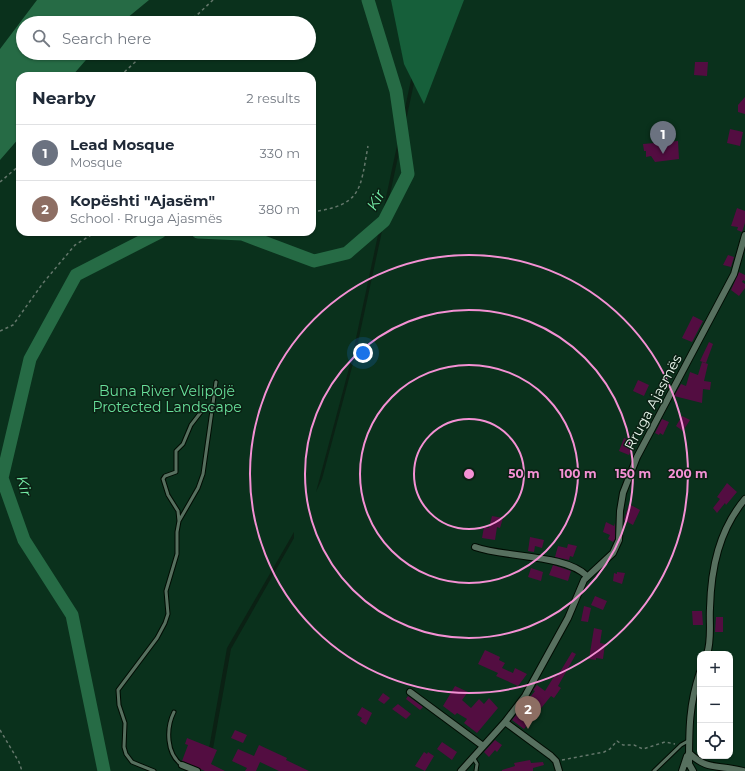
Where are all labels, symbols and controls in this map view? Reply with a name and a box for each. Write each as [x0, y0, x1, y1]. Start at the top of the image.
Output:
search box [16, 16, 316, 60]
icon: search [30, 27, 52, 49]
text: Search here [62, 29, 151, 48]
text: Nearby [32, 88, 96, 108]
text: 2 results [246, 90, 300, 106]
pin: 1 [650, 121, 676, 154]
text: Lead Mosque [70, 135, 174, 154]
text: 1 [42, 145, 48, 161]
text: 330 m [260, 145, 300, 161]
text: Mosque [70, 154, 122, 170]
water label: Kir [362, 185, 389, 213]
text: Kopështi "Ajasëm" [70, 191, 215, 210]
text: 2 [41, 201, 49, 217]
text: 380 m [259, 201, 300, 217]
text: School · Rruga Ajasmës [70, 210, 222, 226]
your location [353, 343, 373, 363]
street label: Rruga Ajasmës [620, 351, 686, 453]
park label: Buna River Velipojë Protected Landscape [92, 382, 242, 416]
text: 50 m [508, 466, 540, 481]
text: 100 m [560, 466, 596, 481]
text: 150 m [615, 466, 651, 481]
text: 200 m [668, 466, 708, 481]
centre of rings [462, 467, 476, 481]
water label: Kir [13, 473, 37, 499]
map controls [697, 651, 733, 759]
button: + [697, 651, 733, 687]
button: − [697, 687, 733, 723]
pin: 2 [515, 696, 541, 729]
button: locate [697, 723, 733, 759]

